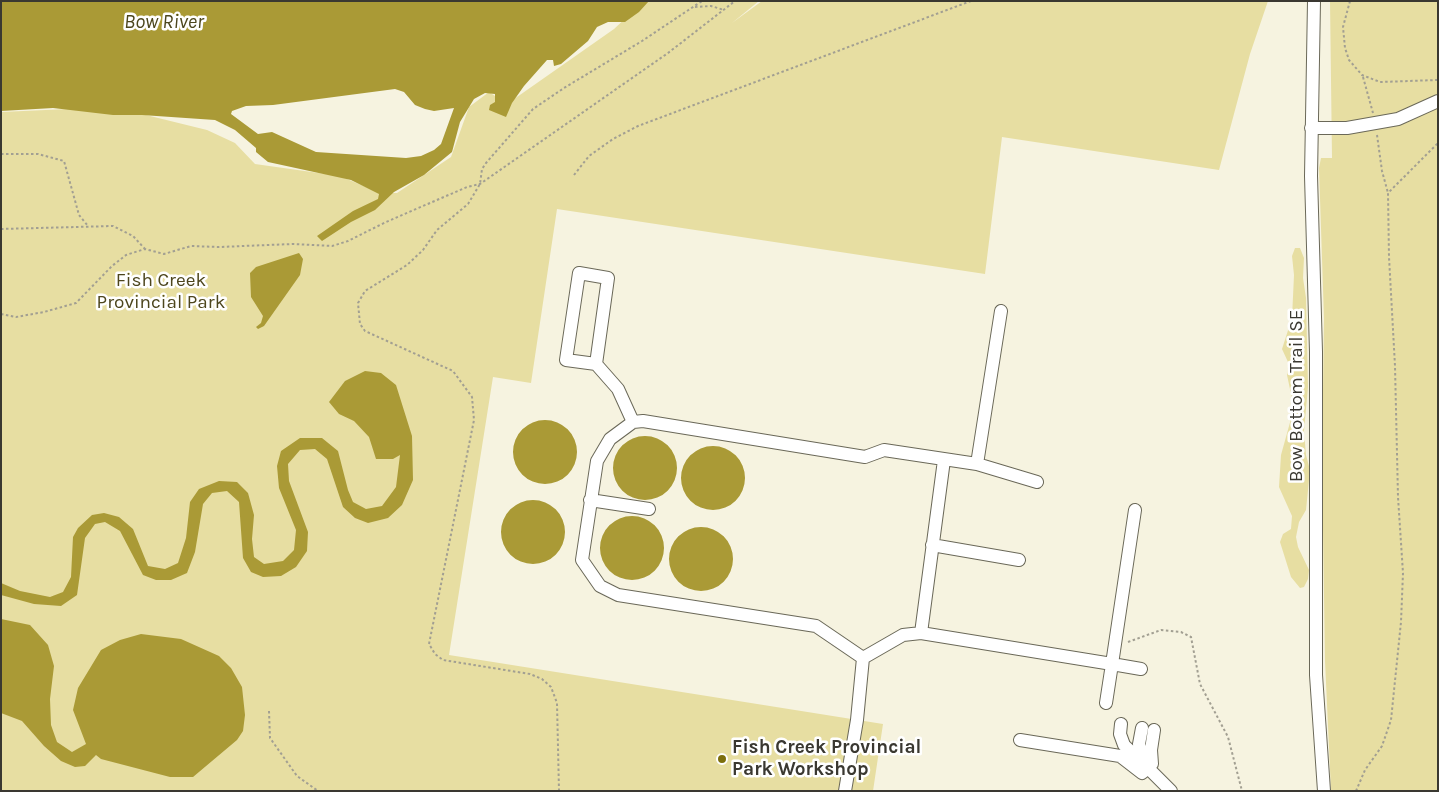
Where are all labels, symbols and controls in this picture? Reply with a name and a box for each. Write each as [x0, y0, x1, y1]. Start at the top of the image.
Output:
water label: Bow River [124, 10, 204, 34]
park label: Fish Creek Provincial Park [97, 270, 225, 314]
street label: Bow Bottom Trail SE [1286, 310, 1308, 482]
place label: Fish Creek Provincial Park Workshop [732, 737, 921, 781]
marker: Fish Creek Provincial Park Workshop [716, 753, 728, 765]

